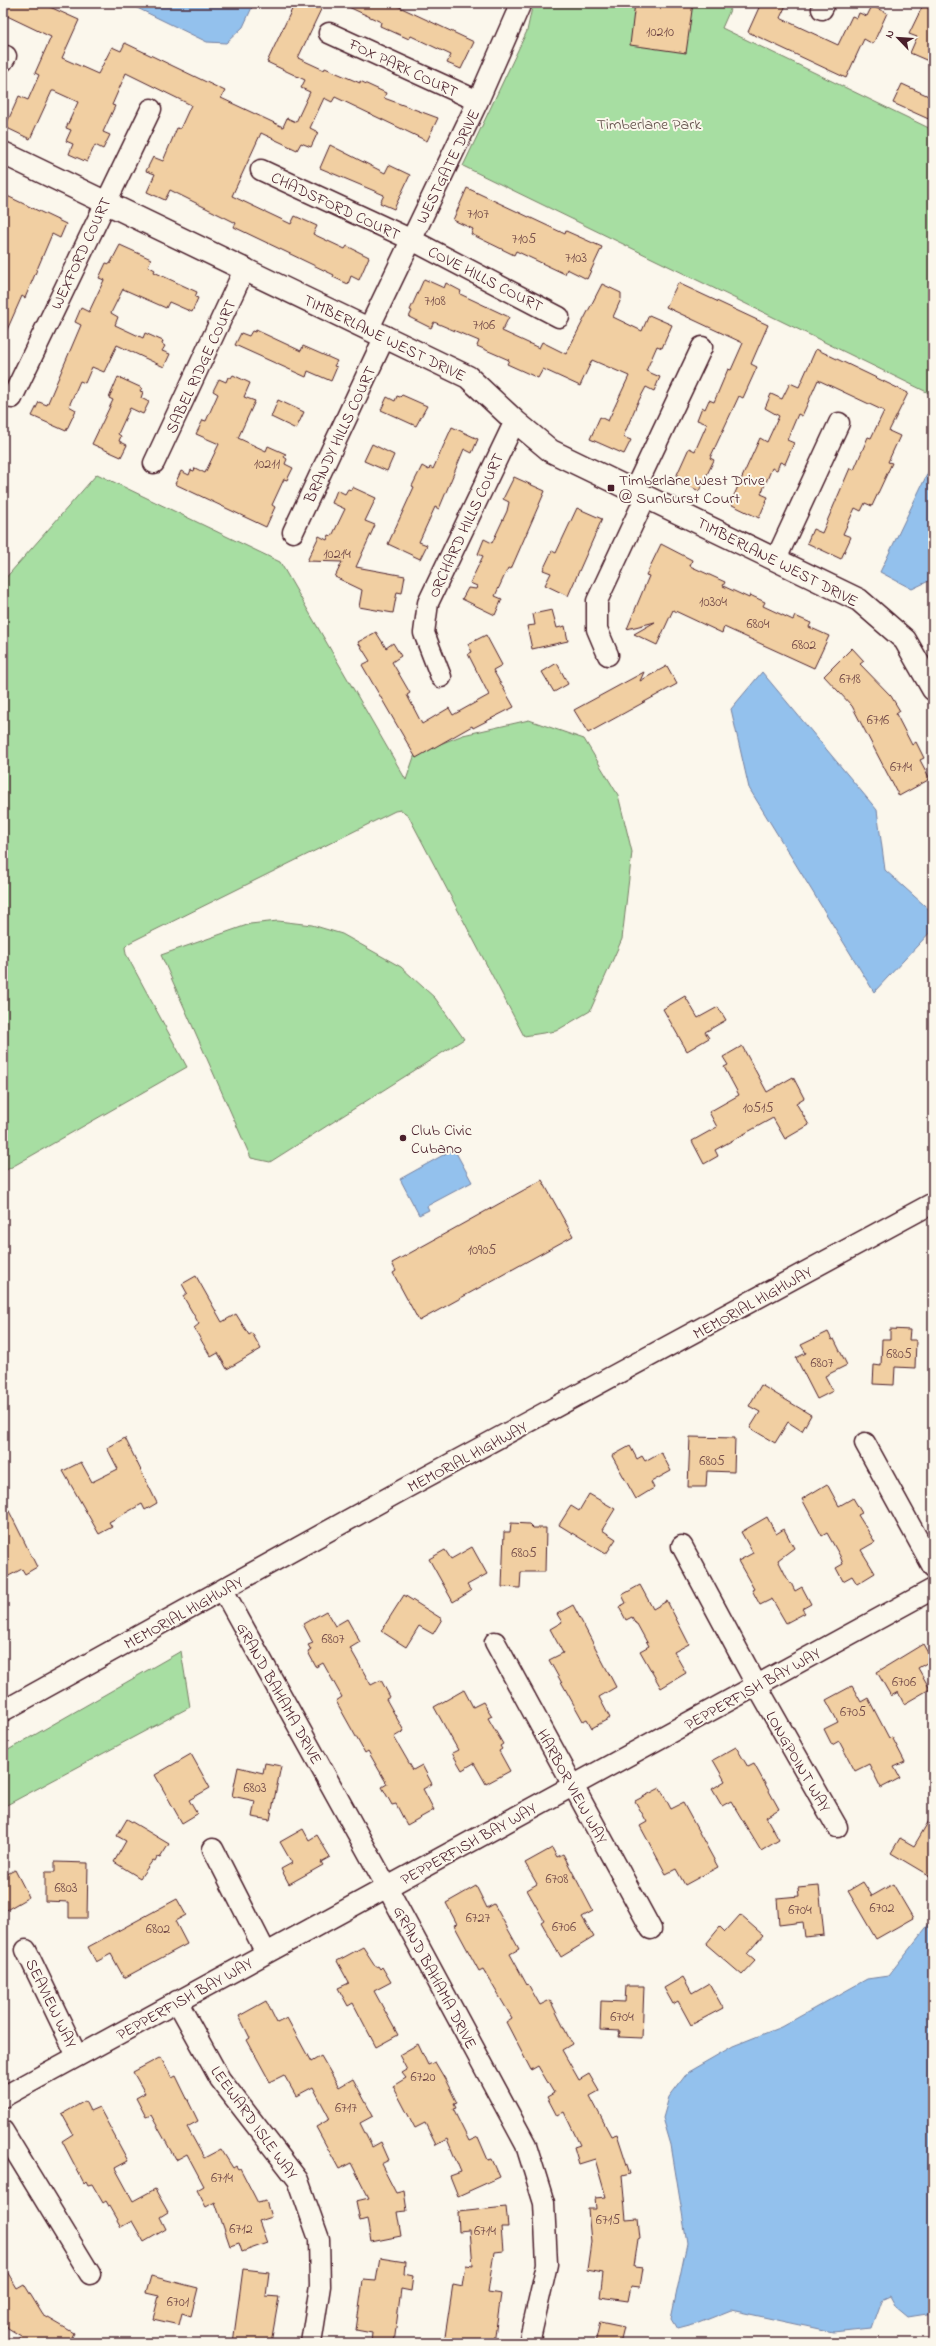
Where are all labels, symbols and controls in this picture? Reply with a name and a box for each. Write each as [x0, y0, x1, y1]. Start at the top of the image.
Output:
north arrow [878, 18, 918, 58]
house number: 10210 [646, 22, 674, 43]
text: N [881, 27, 899, 41]
street label: FOX PARK COURT [344, 33, 462, 105]
street label: WESTGATE DRIVE [411, 105, 487, 228]
park label: Timberlane Park [597, 113, 702, 137]
street label: CHADSFORD COURT [267, 166, 404, 247]
street label: WEXFORD COURT [45, 194, 118, 314]
house number: 7107 [467, 204, 489, 225]
house number: 7105 [512, 229, 536, 250]
street label: COVE HILLS COURT [423, 240, 547, 319]
house number: 7103 [565, 248, 587, 269]
street label: TIMBERLANE WEST DRIVE [299, 289, 470, 389]
house number: 7108 [424, 291, 446, 312]
street label: SABEL RIDGE COURT [160, 296, 243, 438]
house number: 7106 [473, 315, 495, 336]
street label: BRANDY HILLS COURT [298, 363, 383, 508]
street label: ORCHARD HILLS COURT [423, 450, 511, 602]
house number: 10211 [254, 454, 281, 475]
place label: Timberlane West Drive @ Sunburst Court [619, 469, 766, 511]
marker: Timberlane West Drive @ Sunburst Court [606, 483, 616, 493]
street label: TIMBERLANE WEST DRIVE [692, 512, 862, 614]
house number: 10214 [323, 544, 351, 565]
house number: 10304 [699, 592, 727, 613]
house number: 6804 [746, 614, 770, 635]
house number: 6802 [792, 635, 816, 656]
house number: 6718 [839, 669, 861, 690]
house number: 6716 [867, 710, 889, 731]
house number: 6714 [890, 757, 912, 778]
house number: 10515 [743, 1098, 773, 1119]
place label: Club Civic Cubano [411, 1119, 473, 1161]
marker: Club Civic Cubano [398, 1133, 408, 1143]
house number: 10905 [468, 1240, 496, 1261]
street label: MEMORIAL HIGHWAY [689, 1261, 818, 1346]
house number: 6805 [886, 1344, 912, 1365]
house number: 6807 [810, 1353, 834, 1374]
street label: MEMORIAL HIGHWAY [404, 1416, 533, 1500]
house number: 6805 [699, 1451, 725, 1472]
house number: 6805 [511, 1543, 537, 1564]
street label: MEMORIAL HIGHWAY [120, 1571, 249, 1656]
street label: GRAND BAHAMA DRIVE [229, 1619, 327, 1769]
house number: 6807 [321, 1629, 345, 1650]
street label: PEPPERFISH BAY WAY [680, 1642, 826, 1737]
house number: 6706 [892, 1672, 916, 1693]
house number: 6705 [840, 1702, 866, 1723]
street label: LONGPOINT WAY [759, 1707, 836, 1818]
street label: HARBOR VIEW WAY [530, 1725, 613, 1849]
house number: 6803 [243, 1778, 267, 1799]
street label: PEPPERFISH BAY WAY [396, 1797, 542, 1892]
house number: 6708 [545, 1869, 569, 1890]
house number: 6803 [54, 1878, 78, 1899]
house number: 6702 [870, 1898, 895, 1919]
house number: 6704 [788, 1900, 812, 1921]
street label: GRAND BAHAMA DRIVE [386, 1902, 482, 2054]
house number: 6727 [466, 1908, 491, 1929]
house number: 6706 [552, 1917, 576, 1938]
house number: 6802 [146, 1919, 170, 1940]
street label: PEPPERFISH BAY WAY [112, 1952, 258, 2047]
street label: SEAVIEW WAY [18, 1955, 82, 2053]
house number: 6704 [610, 2007, 634, 2028]
street label: LEEWARD ISLE WAY [204, 2061, 303, 2186]
house number: 6720 [411, 2067, 435, 2088]
house number: 6717 [335, 2098, 357, 2119]
house number: 6714 [211, 2168, 233, 2189]
house number: 6715 [596, 2210, 620, 2231]
house number: 6712 [229, 2219, 253, 2240]
house number: 6714 [474, 2221, 496, 2242]
house number: 6701 [167, 2292, 190, 2313]

